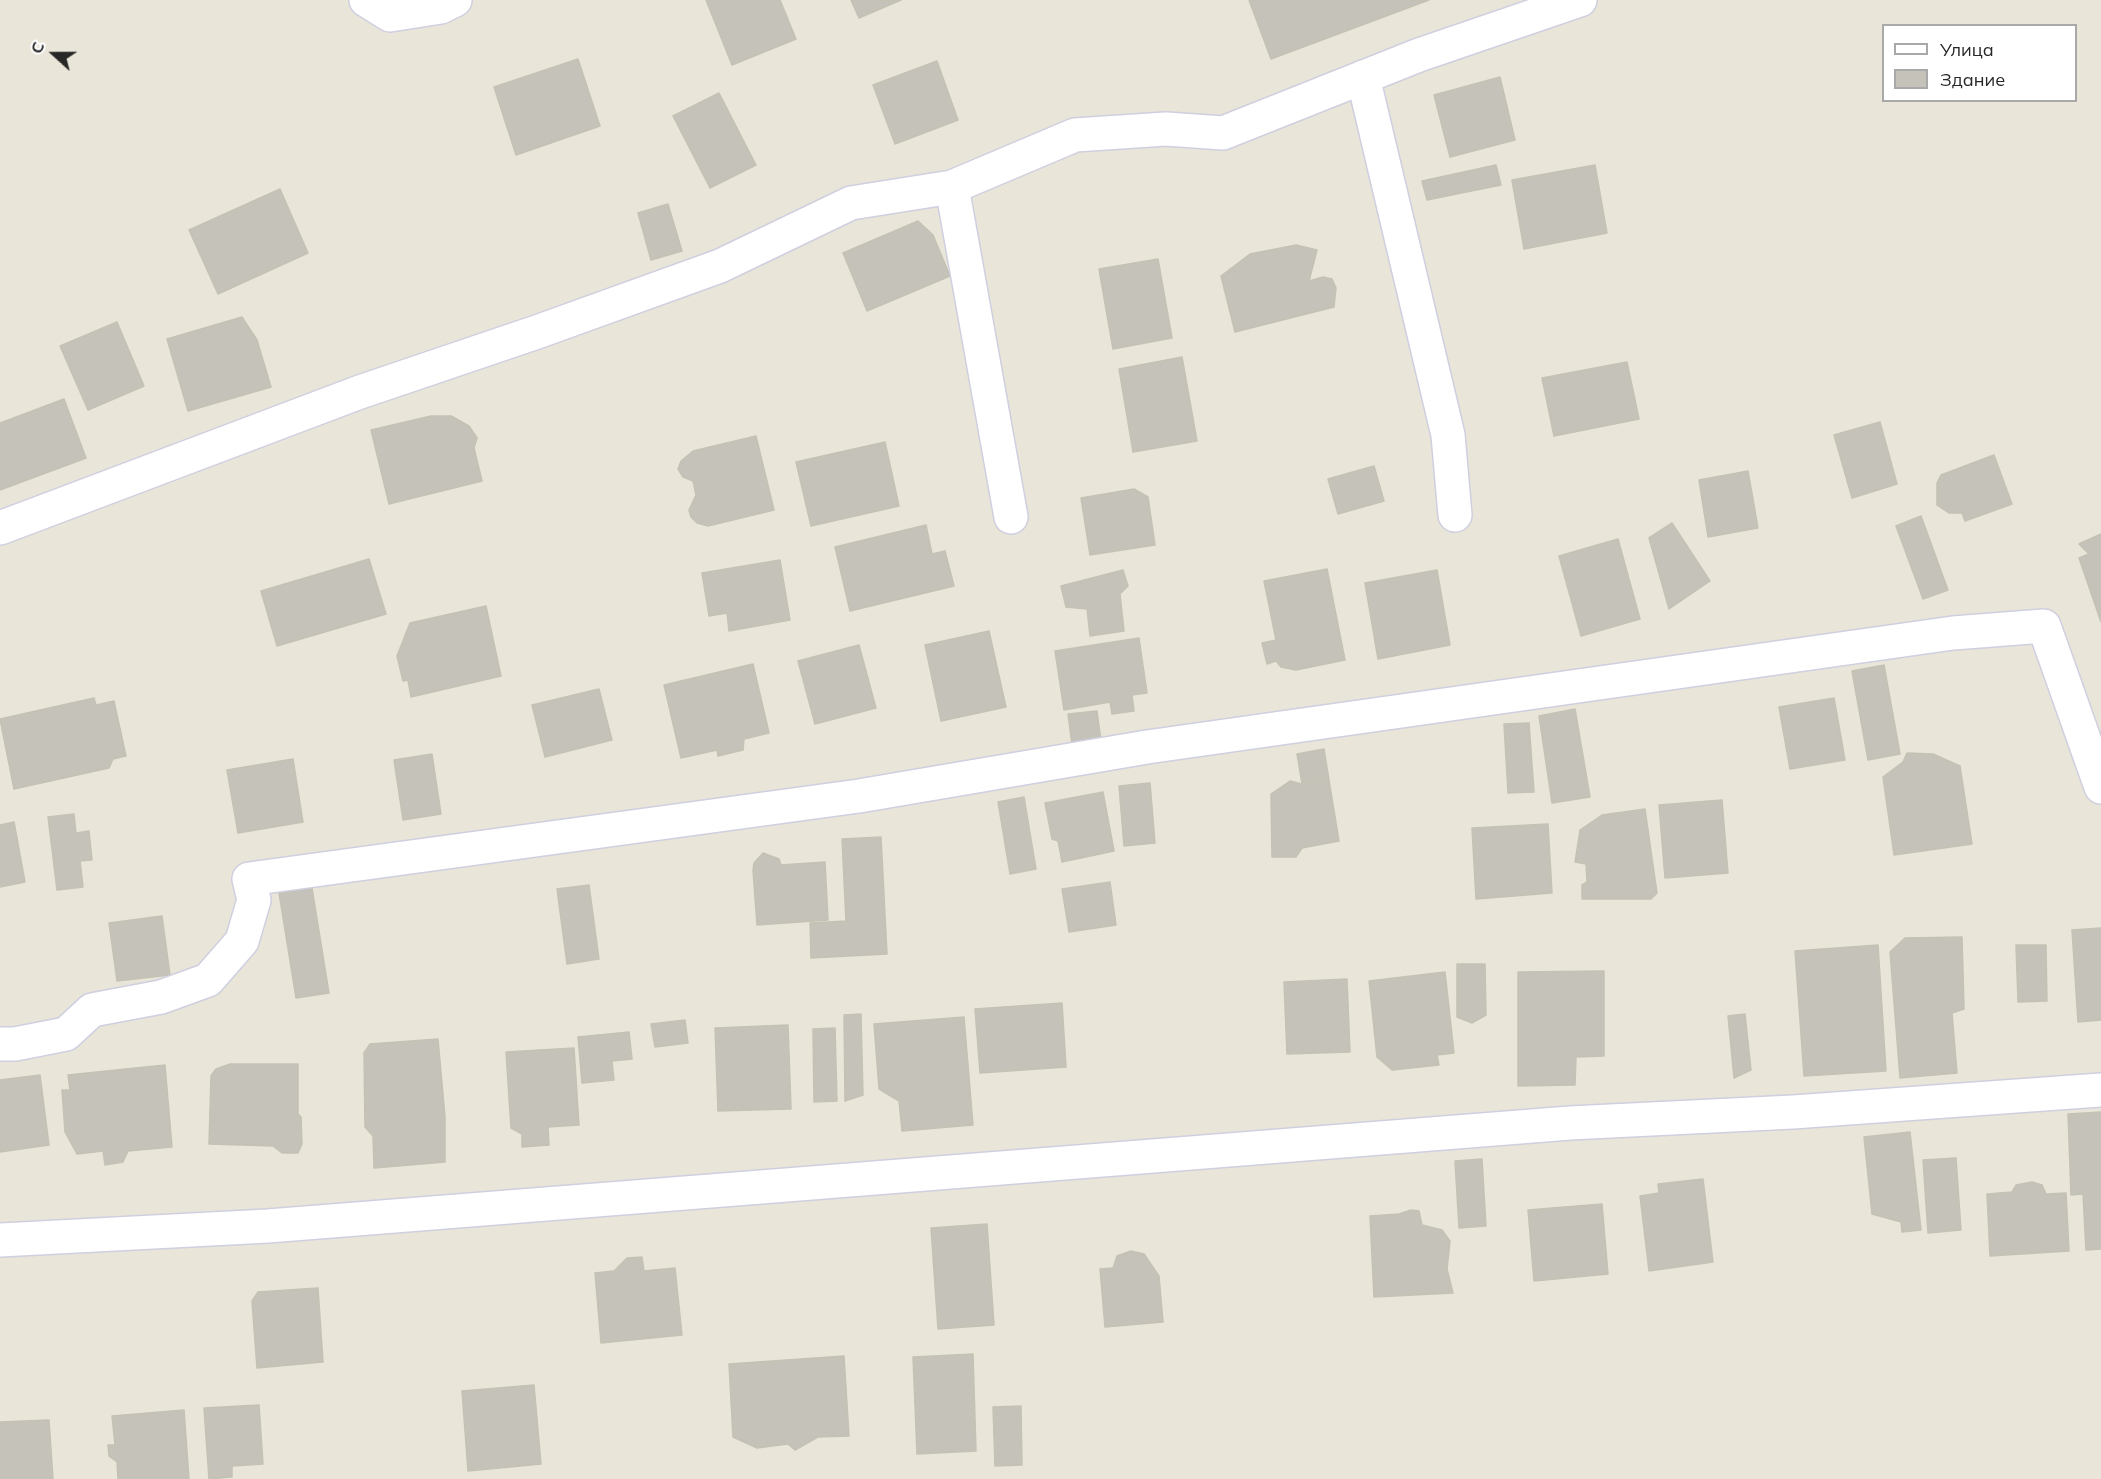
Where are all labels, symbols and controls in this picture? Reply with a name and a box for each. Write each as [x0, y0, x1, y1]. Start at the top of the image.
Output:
north arrow [24, 24, 84, 84]
legend [1882, 24, 2077, 102]
text: Улица [1940, 38, 1994, 61]
text: С [26, 39, 48, 56]
text: Здание [1940, 68, 2005, 91]

